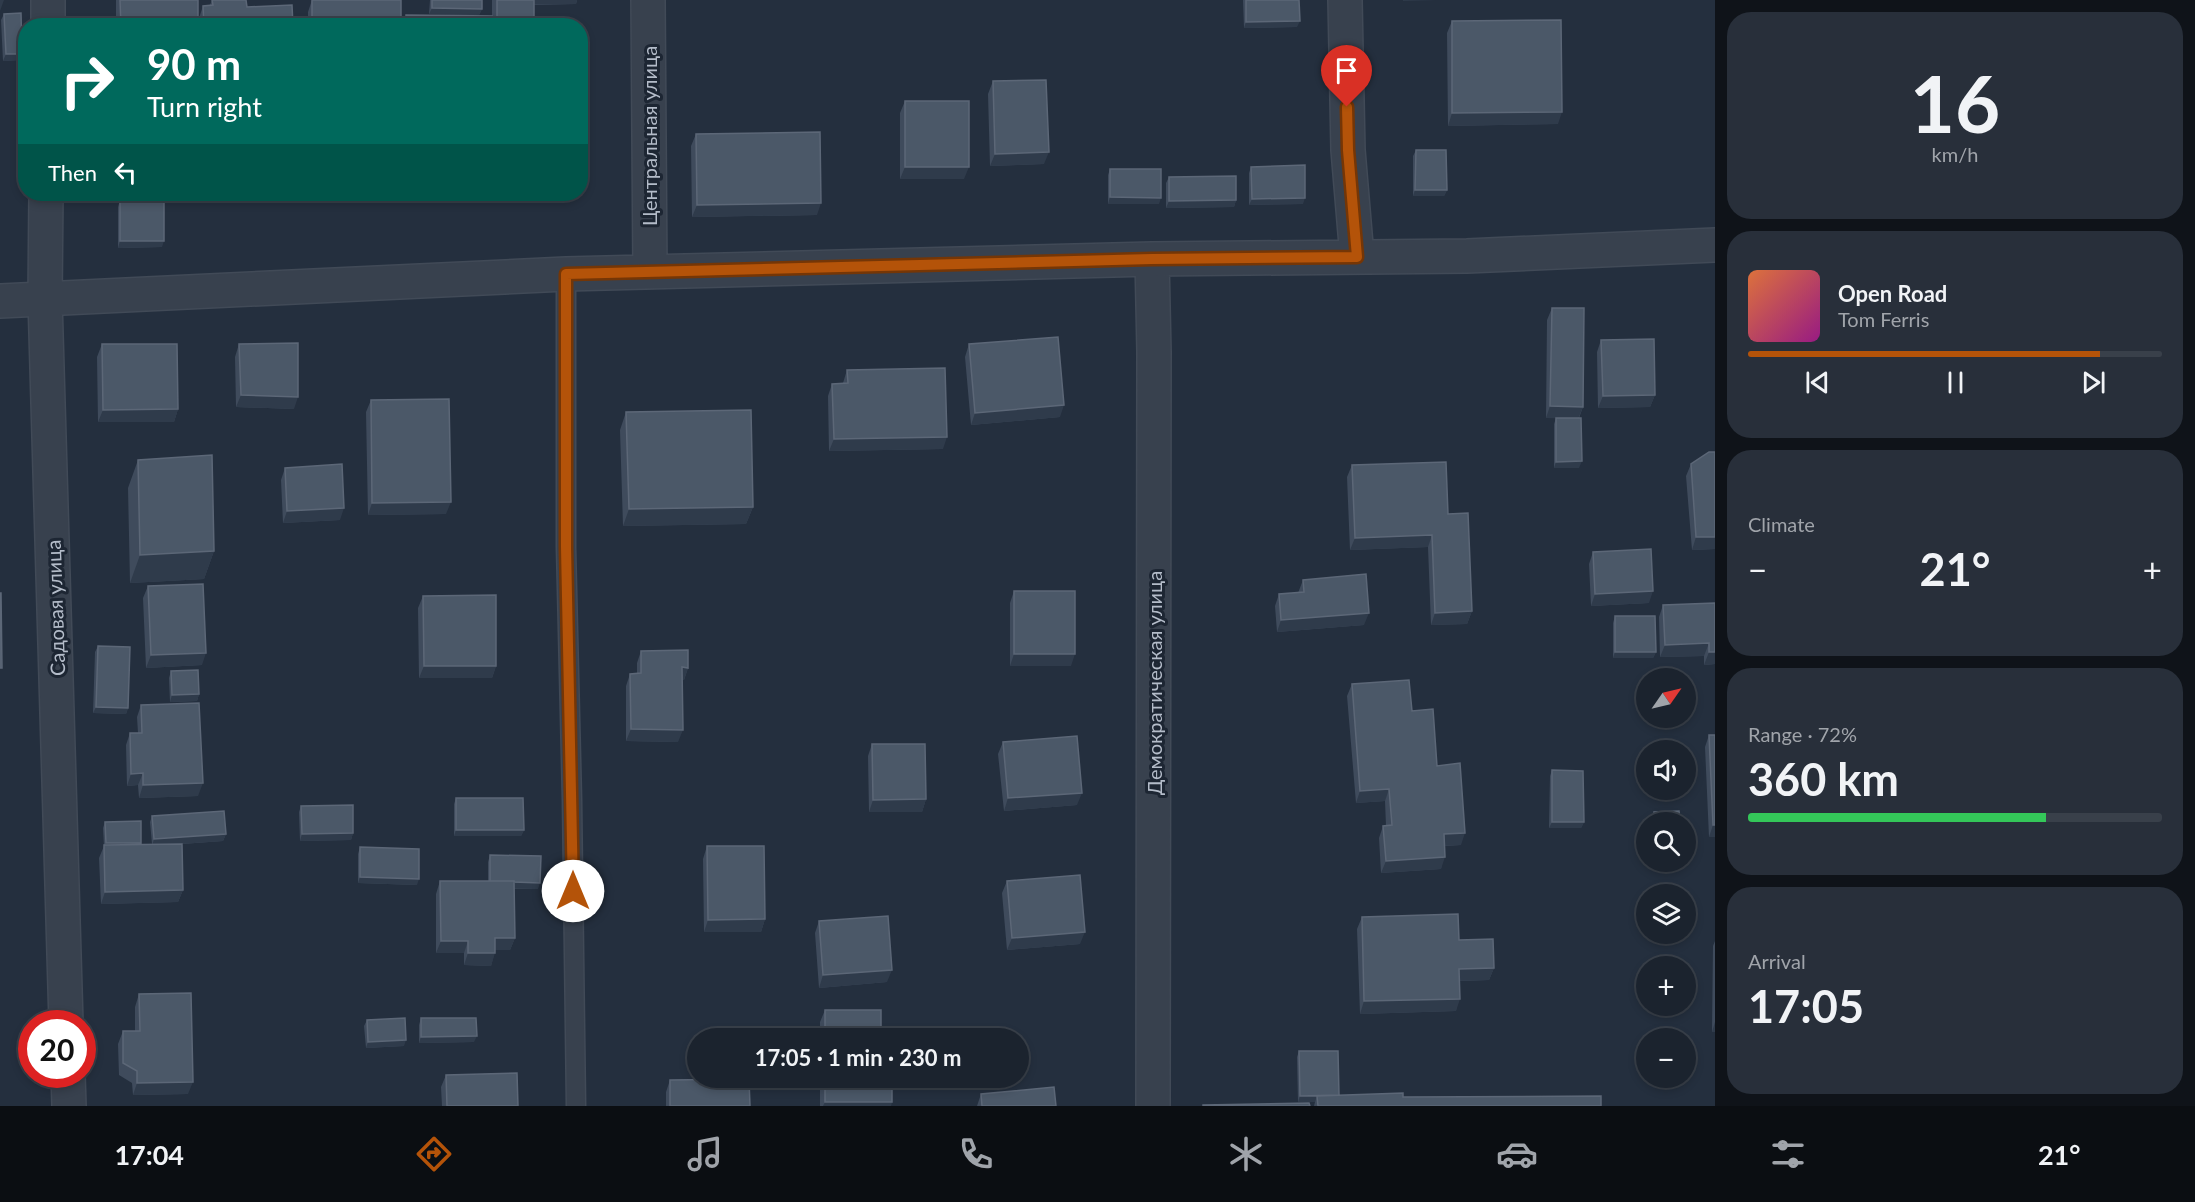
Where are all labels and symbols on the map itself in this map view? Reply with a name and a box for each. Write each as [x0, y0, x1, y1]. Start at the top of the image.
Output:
pin [1321, 45, 1372, 107]
street label: Центральная улица [637, 46, 661, 226]
street label: Садовая улица [41, 539, 69, 677]
street label: Демократическая улица [1142, 571, 1166, 795]
north arrow [1636, 668, 1696, 728]
position arrow [541, 859, 605, 923]
speed limit sign: 20 [18, 1010, 96, 1088]

